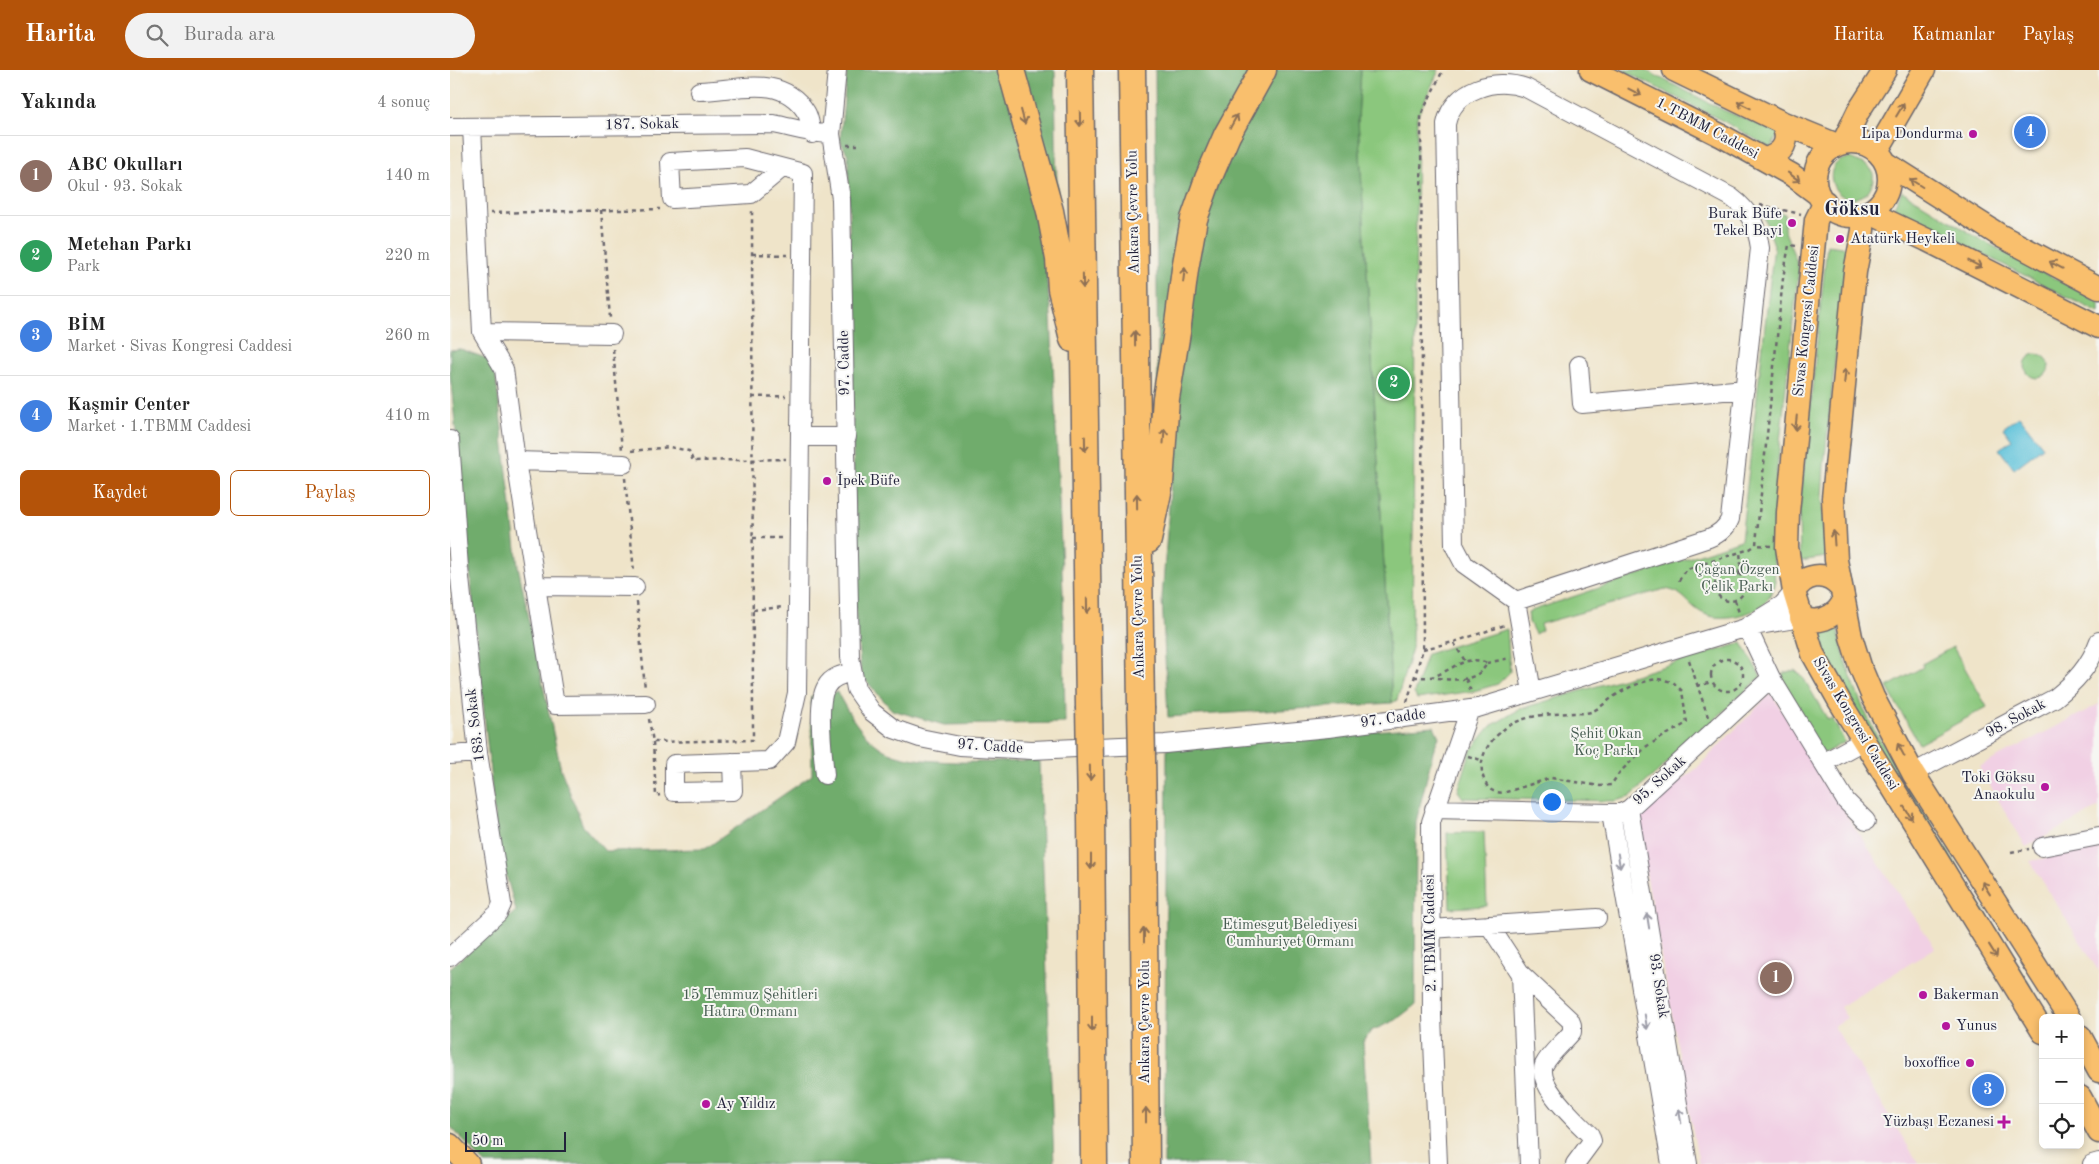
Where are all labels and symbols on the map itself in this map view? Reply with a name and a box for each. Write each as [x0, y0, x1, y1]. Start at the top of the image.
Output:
one-way arrow [1627, 88, 1642, 97]
street label: 1.TBMM Caddesi [1653, 96, 1761, 162]
one-way arrow [1737, 100, 1752, 109]
one-way arrow [1895, 104, 1905, 118]
one-way arrow [1019, 109, 1029, 125]
one-way arrow [1075, 110, 1085, 126]
pin: 4 [2014, 113, 2046, 151]
one-way arrow [1229, 114, 1239, 129]
street label: 187. Sokak [605, 117, 679, 133]
place label: Lipa Dondurma [1861, 127, 1964, 142]
marker: Lipa Dondurma [1967, 128, 1979, 140]
street label: Ankara Çevre Yolu [1125, 150, 1143, 274]
one-way arrow [1787, 172, 1801, 182]
one-way arrow [1909, 178, 1923, 188]
district label: Göksu [1824, 200, 1880, 220]
place label: Burak Büfe Tekel Bayi [1708, 207, 1782, 239]
marker: Burak Büfe Tekel Bayi [1786, 217, 1798, 229]
place label: Atatürk Heykeli [1850, 232, 1955, 247]
marker: Atatürk Heykeli [1834, 233, 1846, 245]
street label: Sivas Kongresi Caddesi [1792, 244, 1822, 398]
one-way arrow [1967, 259, 1982, 269]
one-way arrow [2049, 260, 2064, 269]
one-way arrow [1179, 267, 1189, 283]
one-way arrow [1078, 273, 1087, 289]
street label: 97. Cadde [837, 330, 853, 396]
one-way arrow [1130, 330, 1140, 346]
pin: 2 [1378, 364, 1410, 402]
one-way arrow [1840, 369, 1849, 385]
one-way arrow [1792, 415, 1801, 431]
one-way arrow [1159, 428, 1168, 444]
one-way arrow [1080, 435, 1090, 451]
place label: İpek Büfe [837, 471, 900, 489]
marker: İpek Büfe [821, 475, 833, 487]
one-way arrow [1132, 493, 1142, 509]
one-way arrow [1829, 531, 1839, 547]
street label: Ankara Çevre Yolu [1130, 555, 1148, 679]
park label: Çağan Özgen Çelik Parkı [1694, 560, 1780, 595]
one-way arrow [1082, 598, 1092, 614]
street label: Sivas Kongresi Caddesi [1809, 655, 1901, 793]
street label: 183. Sokak [464, 687, 488, 763]
street label: 98. Sokak [1984, 697, 2049, 741]
street label: 97. Cadde [1359, 707, 1427, 731]
park label: Şehit Okan Koç Parkı [1570, 727, 1642, 759]
street label: 97. Cadde [957, 737, 1023, 757]
one-way arrow [1896, 743, 1905, 758]
street label: 95. Sokak [1631, 753, 1690, 809]
one-way arrow [1085, 765, 1095, 781]
place label: Toki Göksu Anaokulu [1961, 771, 2035, 803]
marker: Toki Göksu Anaokulu [2039, 781, 2051, 793]
your location [1539, 789, 1565, 815]
one-way arrow [1903, 806, 1913, 820]
one-way arrow [1086, 853, 1096, 869]
one-way arrow [1615, 853, 1625, 869]
street label: 2. TBMM Caddesi [1422, 874, 1440, 992]
one-way arrow [1981, 881, 1991, 895]
one-way arrow [1642, 914, 1652, 930]
park label: Etimesgut Belediyesi Cumhuriyet Ormanı [1222, 918, 1358, 950]
one-way arrow [1139, 928, 1149, 944]
one-way arrow [1989, 944, 1999, 958]
street label: 93. Sokak [1645, 952, 1671, 1020]
pin: 1 [1760, 959, 1792, 997]
street label: Ankara Çevre Yolu [1138, 960, 1153, 1084]
park label: 15 Temmuz Şehitleri Hatıra Ormanı [682, 988, 818, 1020]
place label: Bakerman [1933, 988, 1999, 1003]
marker: Bakerman [1917, 989, 1929, 1001]
one-way arrow [1641, 1013, 1651, 1029]
one-way arrow [1087, 1016, 1097, 1032]
place label: Yunus [1956, 1019, 1997, 1034]
marker: Yunus [1940, 1020, 1952, 1032]
place label: boxoffice [1904, 1056, 1960, 1071]
marker: boxoffice [1964, 1057, 1976, 1069]
pin: 3 [1972, 1071, 2004, 1109]
place label: Ay Yıldız [716, 1097, 776, 1112]
marker: Ay Yıldız [700, 1098, 712, 1110]
one-way arrow [1141, 1108, 1151, 1124]
one-way arrow [1675, 1108, 1685, 1124]
place label: Yüzbaşı Eczanesi [1882, 1115, 1994, 1130]
marker: Yüzbaşı Eczanesi [1998, 1116, 2010, 1128]
scale bar [465, 1129, 566, 1152]

